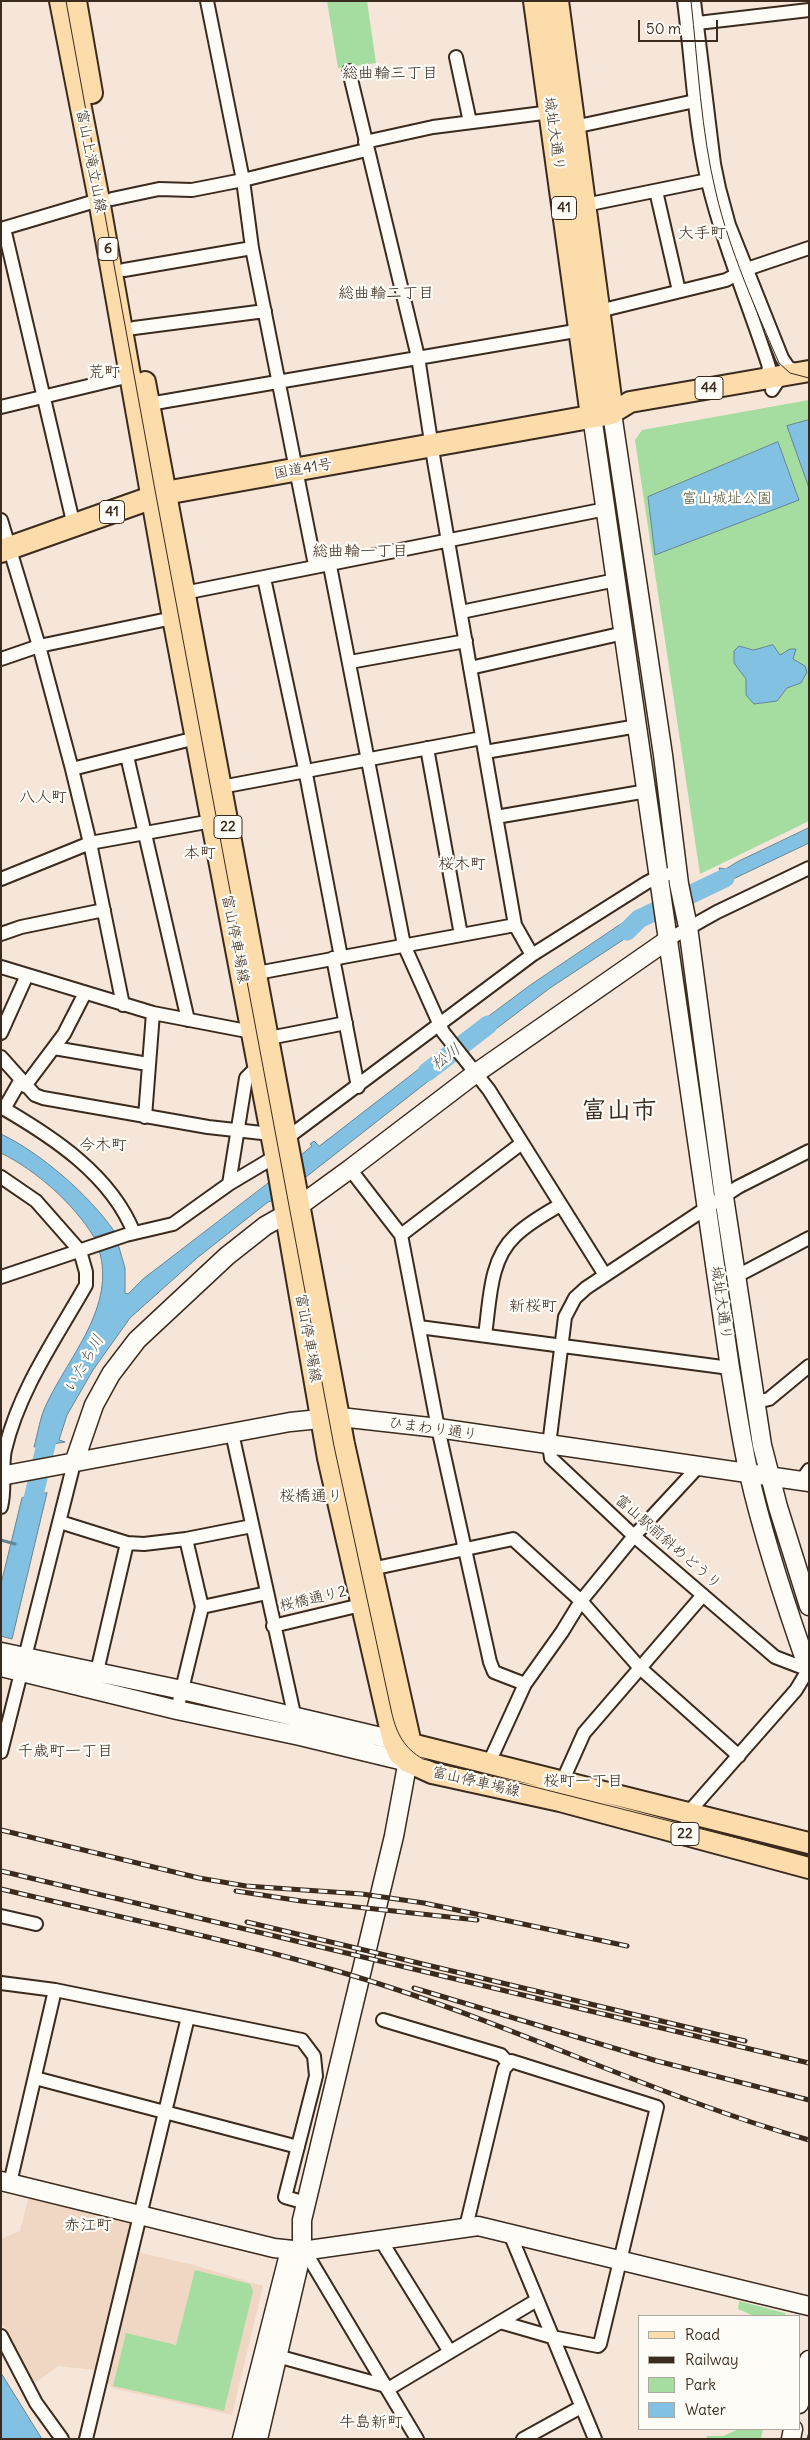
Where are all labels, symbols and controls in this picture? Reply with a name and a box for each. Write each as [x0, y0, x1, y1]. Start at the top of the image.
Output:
scale bar [640, 10, 720, 42]
text: 50 m [646, 19, 681, 38]
district label: 総曲輪三丁目 [342, 63, 438, 83]
street label: 城址大通り [540, 96, 568, 172]
street label: 富山上滝立山線 [72, 108, 110, 214]
road number: 41 [552, 197, 576, 220]
district label: 大手町 [678, 223, 726, 243]
road number: 6 [98, 238, 118, 260]
district label: 総曲輪二丁目 [338, 283, 434, 303]
district label: 荒町 [88, 362, 120, 382]
road number: 44 [695, 376, 723, 399]
street label: 国道41号 [272, 455, 334, 483]
park label: 富山城址公園 [682, 490, 772, 508]
road number: 41 [100, 501, 124, 524]
district label: 総曲輪一丁目 [312, 541, 408, 561]
district label: 八人町 [19, 787, 67, 807]
road number: 22 [214, 816, 242, 839]
district label: 本町 [184, 843, 216, 863]
district label: 桜木町 [438, 854, 486, 874]
street label: 富山停車場線 [218, 893, 252, 985]
water label: 松川 [427, 1040, 465, 1074]
district label: 富山市 [582, 1096, 656, 1126]
district label: 今木町 [79, 1135, 127, 1155]
street label: 城址大通り [707, 1265, 735, 1341]
street label: 富山停車場線 [291, 1292, 325, 1384]
district label: 新桜町 [509, 1296, 557, 1316]
water label: いたち川 [60, 1331, 108, 1397]
street label: ひまわり通り [387, 1414, 479, 1444]
district label: 桜橋通り [279, 1486, 343, 1506]
street label: 富山駅前斜めどうり [611, 1491, 725, 1593]
street label: 桜橋通り2 [278, 1583, 348, 1615]
district label: 千歳町一丁目 [17, 1741, 113, 1761]
street label: 富山停車場線 [430, 1763, 522, 1801]
district label: 桜町一丁目 [543, 1771, 623, 1791]
road number: 22 [671, 1822, 699, 1846]
district label: 赤江町 [64, 2215, 112, 2235]
legend [638, 2315, 800, 2430]
text: Road [685, 2325, 720, 2344]
text: Railway [685, 2350, 739, 2369]
text: Park [685, 2375, 716, 2394]
text: Water [685, 2400, 726, 2419]
district label: 牛島新町 [339, 2412, 403, 2432]

